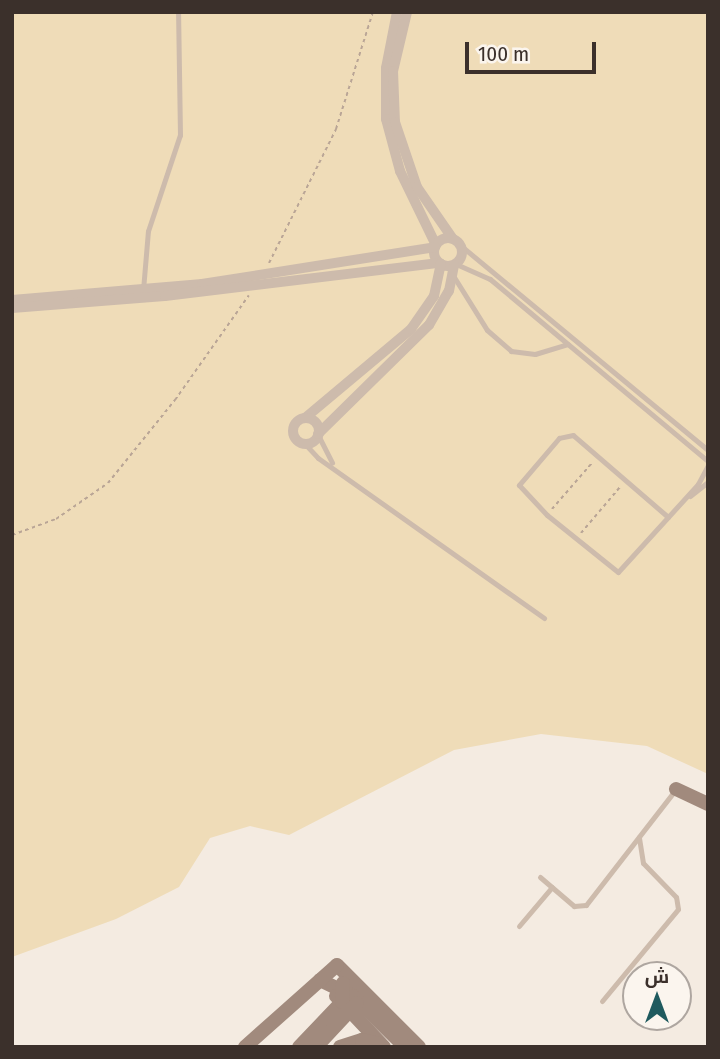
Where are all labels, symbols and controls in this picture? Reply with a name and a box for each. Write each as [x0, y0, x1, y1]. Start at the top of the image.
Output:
scale bar [468, 28, 599, 72]
text: 100 m [478, 41, 529, 67]
north arrow [622, 961, 692, 1031]
text: ش [645, 965, 669, 988]

